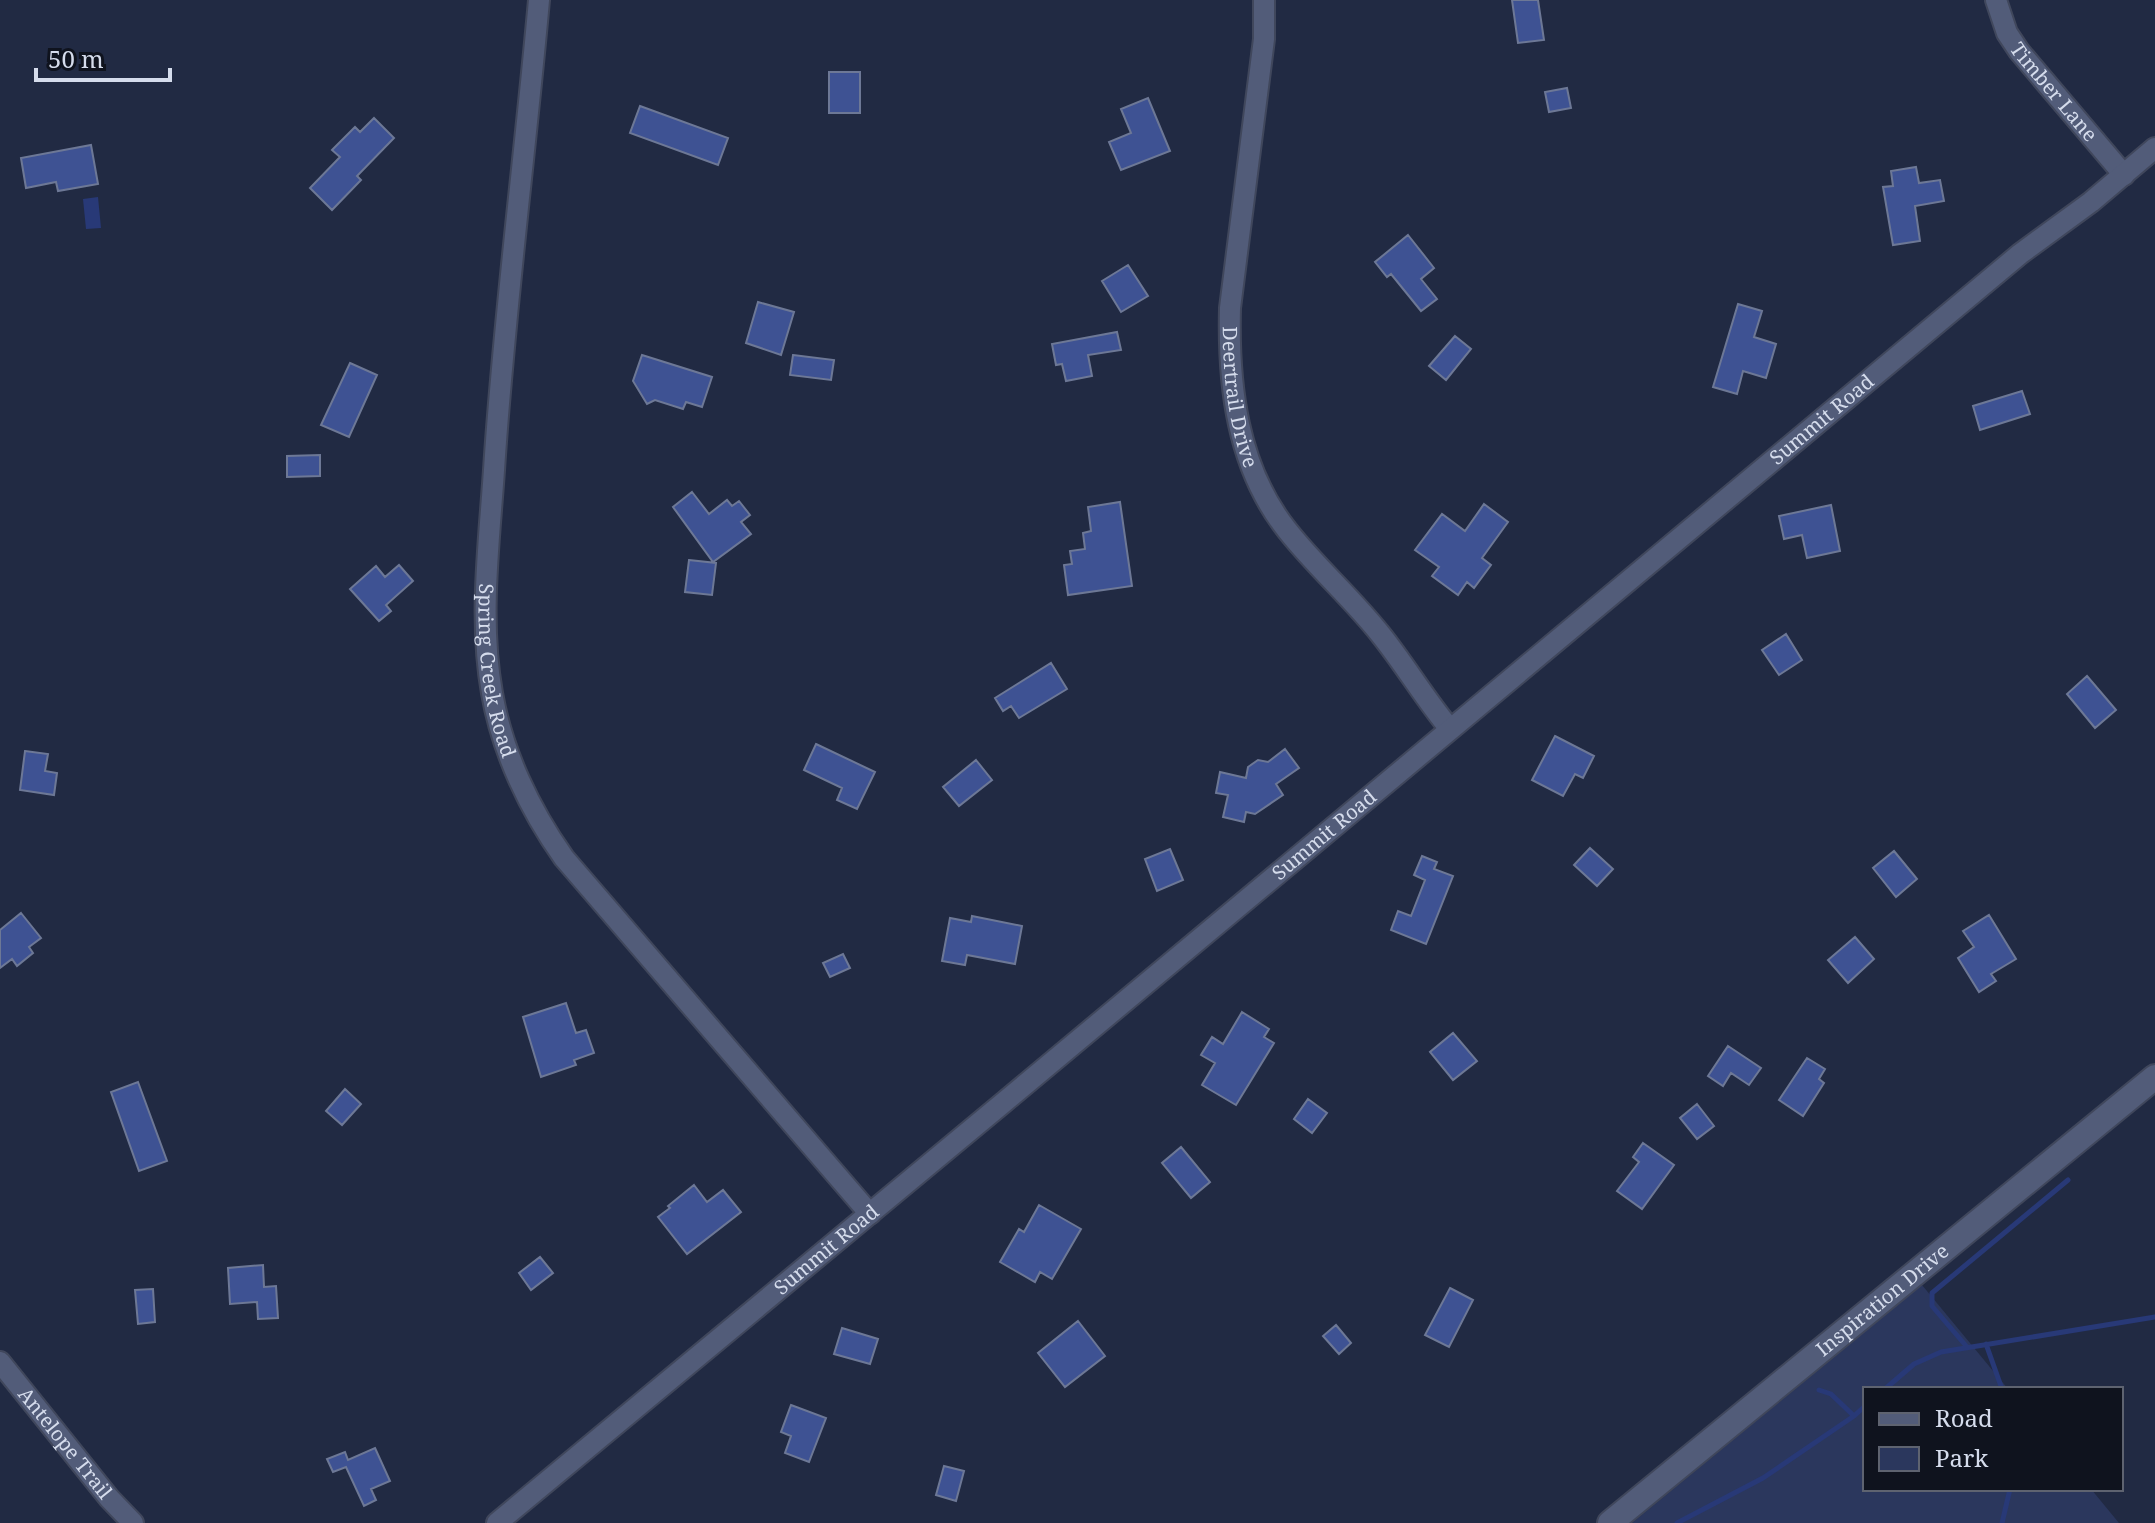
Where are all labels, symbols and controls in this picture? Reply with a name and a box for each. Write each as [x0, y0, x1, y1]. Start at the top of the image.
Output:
scale bar [36, 32, 170, 82]
street label: Timber Lane [2004, 37, 2104, 147]
text: 50 m [48, 42, 104, 75]
street label: Deertrail Drive [1217, 326, 1265, 471]
street label: Summit Road [1763, 368, 1879, 471]
street label: Spring Creek Road [473, 583, 523, 761]
street label: Summit Road [1266, 783, 1382, 886]
street label: Summit Road [768, 1198, 884, 1301]
street label: Inspiration Drive [1810, 1237, 1954, 1362]
street label: Antelope Trail [12, 1381, 118, 1504]
legend [1863, 1387, 2123, 1491]
text: Road [1935, 1401, 1993, 1434]
text: Park [1935, 1441, 1989, 1474]

